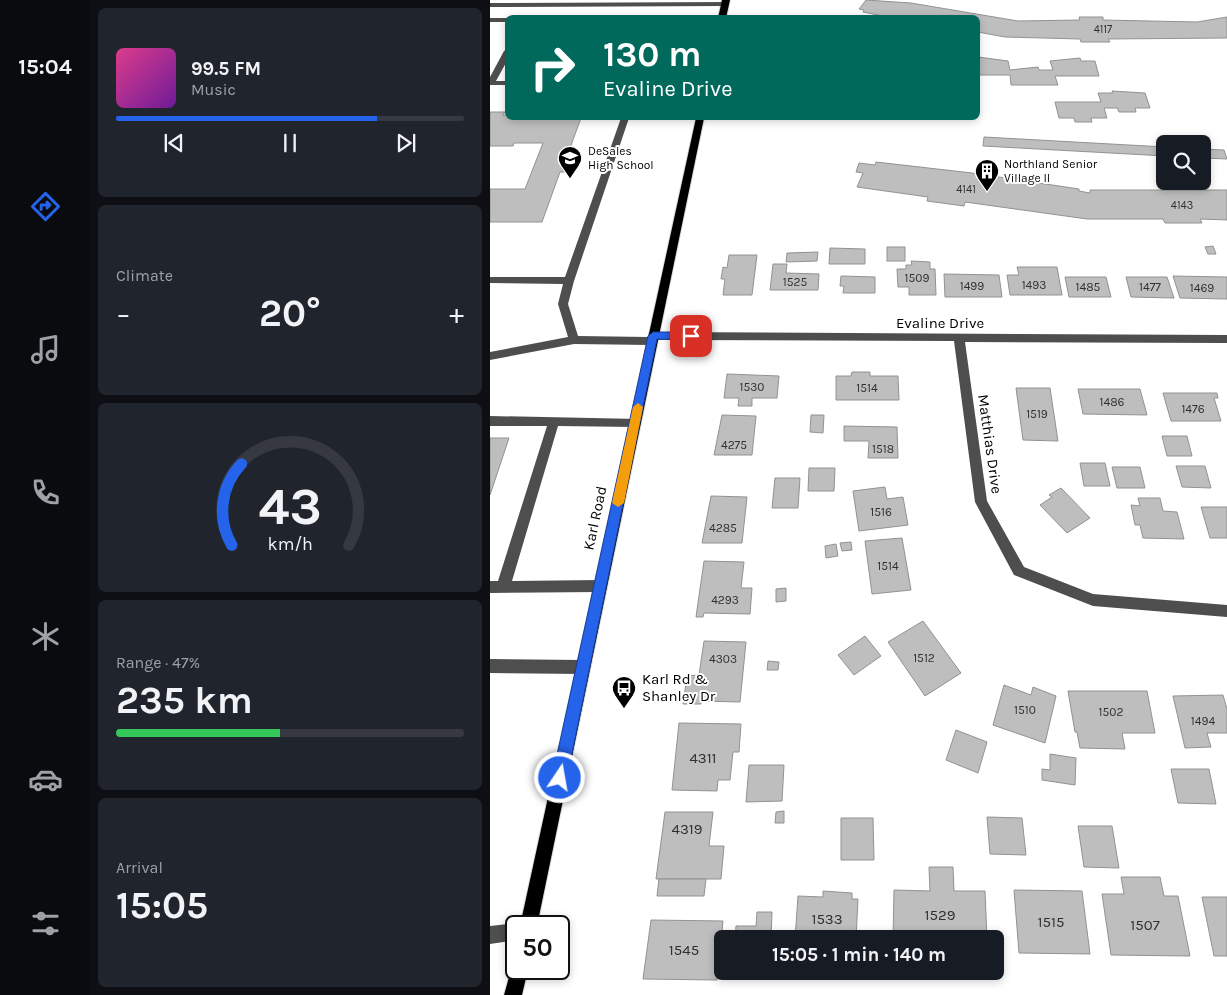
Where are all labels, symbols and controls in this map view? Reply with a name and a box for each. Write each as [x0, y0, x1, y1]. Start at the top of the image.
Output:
house number: 4117 [1094, 23, 1112, 36]
text: 130 m [603, 34, 701, 75]
icon: right [520, 35, 585, 100]
text: 15:04 [18, 54, 72, 80]
text: 99.5 FM [191, 58, 261, 80]
text: Evaline Drive [603, 76, 732, 102]
text: Music [191, 80, 236, 99]
icon: previous [160, 129, 188, 157]
icon: pause [276, 129, 304, 157]
icon: next [392, 129, 420, 157]
map controls [1156, 135, 1211, 190]
button: search [1156, 135, 1211, 190]
place label: DeSales High School [588, 144, 654, 172]
school or university icon: DeSales High School [557, 145, 583, 179]
place label: Northland Senior Village II [1004, 157, 1098, 185]
building icon: Northland Senior Village II [974, 158, 1000, 192]
house number: 4141 [956, 183, 976, 196]
icon: directions [28, 189, 63, 224]
house number: 4143 [1171, 199, 1193, 212]
text: Climate [116, 266, 173, 285]
house number: 1509 [905, 271, 929, 285]
house number: 1525 [783, 275, 807, 289]
house number: 1493 [1022, 278, 1046, 292]
house number: 1499 [960, 279, 984, 293]
house number: 1485 [1076, 280, 1101, 294]
house number: 1477 [1139, 280, 1161, 294]
house number: 1469 [1190, 281, 1214, 295]
text: 20° [259, 291, 321, 336]
text: − [116, 297, 131, 330]
text: + [449, 297, 464, 330]
street label: Evaline Drive [896, 314, 984, 332]
pin [670, 315, 712, 357]
icon: arrive [677, 322, 705, 350]
icon: music [28, 332, 63, 367]
house number: 1530 [740, 380, 764, 394]
house number: 1514 [856, 381, 878, 395]
street label: Matthias Drive [974, 393, 1006, 495]
house number: 1486 [1100, 395, 1125, 409]
house number: 1476 [1181, 402, 1205, 416]
house number: 1519 [1026, 407, 1048, 421]
house number: 4275 [721, 438, 747, 452]
house number: 1518 [872, 442, 894, 456]
icon: phone [28, 475, 63, 510]
text: 43 [258, 476, 322, 537]
street label: Karl Road [579, 484, 611, 552]
house number: 1516 [870, 505, 892, 519]
house number: 4285 [709, 521, 737, 535]
text: km/h [267, 534, 313, 555]
house number: 1514 [877, 559, 899, 573]
house number: 4293 [711, 593, 739, 607]
icon: climate [28, 619, 63, 654]
house number: 1512 [913, 651, 935, 665]
house number: 4303 [709, 652, 737, 666]
text: Range · 47% [116, 653, 200, 672]
place label: Karl Rd & Shanley Dr [642, 670, 716, 705]
bus stop icon: Karl Rd & Shanley Dr [611, 675, 637, 709]
text: 235 km [116, 678, 253, 723]
house number: 1510 [1014, 703, 1036, 717]
house number: 1502 [1099, 705, 1123, 719]
house number: 1494 [1191, 714, 1215, 728]
house number: 4311 [689, 749, 717, 767]
position arrow [533, 751, 585, 803]
icon: car [28, 762, 63, 797]
house number: 4319 [672, 820, 702, 838]
text: Arrival [116, 858, 163, 877]
text: 15:05 [116, 883, 208, 928]
icon: filters [28, 906, 63, 941]
house number: 1529 [925, 906, 955, 924]
house number: 1533 [811, 910, 843, 928]
house number: 1515 [1038, 913, 1064, 931]
speed limit sign: 50 [505, 915, 570, 980]
house number: 1507 [1130, 916, 1160, 934]
house number: 1545 [669, 941, 699, 959]
text: 15:05 · 1 min · 140 m [772, 944, 946, 966]

